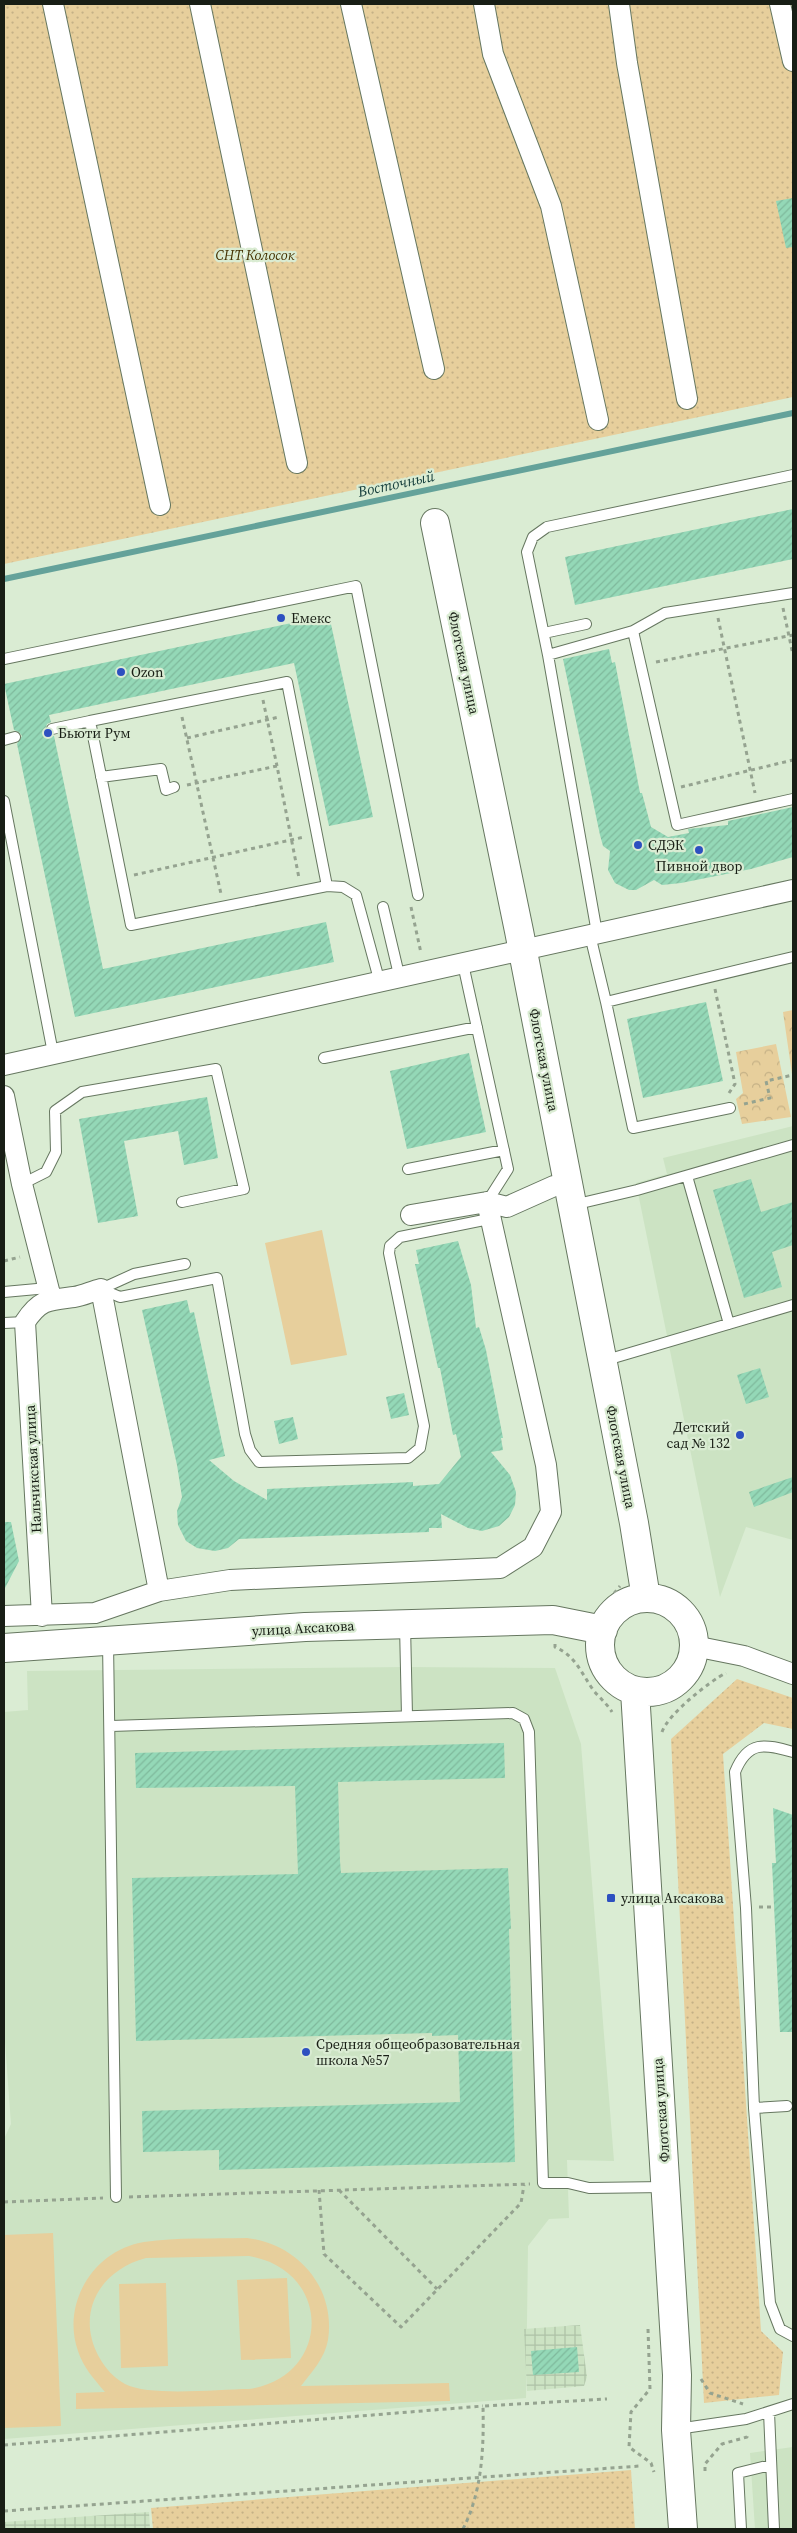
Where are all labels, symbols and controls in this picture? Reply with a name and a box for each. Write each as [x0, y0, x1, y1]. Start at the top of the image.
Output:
park label: СНТ Колосок [215, 245, 295, 265]
water label: Восточный [355, 465, 437, 502]
place label: Емекс [291, 608, 331, 628]
street label: Флотская улица [443, 610, 485, 717]
marker: Емекс [275, 612, 287, 624]
place label: Ozon [131, 662, 164, 682]
marker: Ozon [115, 666, 127, 678]
place label: Бьюти Рум [58, 723, 131, 743]
marker: Бьюти Рум [42, 727, 54, 739]
place label: СДЭК [648, 835, 685, 855]
marker: СДЭК [632, 839, 644, 851]
marker: Пивной двор [693, 844, 705, 856]
place label: Пивной двор [656, 856, 742, 876]
street label: Флотская улица [524, 1007, 564, 1114]
street label: Нальчикская улица [20, 1404, 46, 1534]
street label: Флотская улица [601, 1404, 641, 1511]
place label: Детский сад № 132 [666, 1417, 730, 1453]
marker: Детский сад № 132 [734, 1429, 746, 1441]
street label: улица Аксакова [251, 1615, 356, 1641]
place label: улица Аксакова [621, 1888, 725, 1908]
marker: улица Аксакова [605, 1892, 617, 1904]
place label: Средняя общеобразовательная школа №57 [316, 2034, 520, 2070]
marker: Средняя общеобразовательная школа №57 [300, 2046, 312, 2058]
street label: Флотская улица [647, 2056, 675, 2163]

